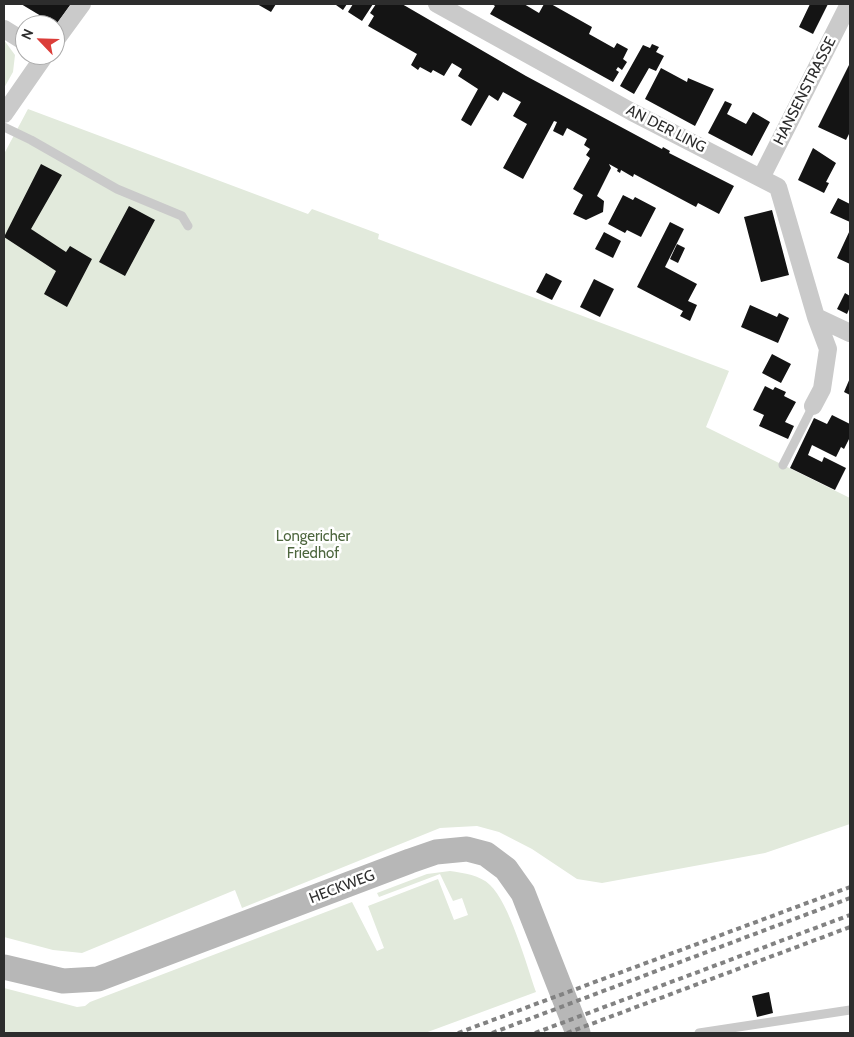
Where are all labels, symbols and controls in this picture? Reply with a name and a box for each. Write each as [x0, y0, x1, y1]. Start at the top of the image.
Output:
north arrow [15, 15, 65, 65]
text: N [17, 26, 37, 42]
street label: HANSENSTRASSE [770, 34, 840, 148]
street label: AN DER LING [623, 101, 709, 157]
park label: Longericher Friedhof [276, 528, 350, 563]
street label: HECKWEG [307, 866, 377, 908]

